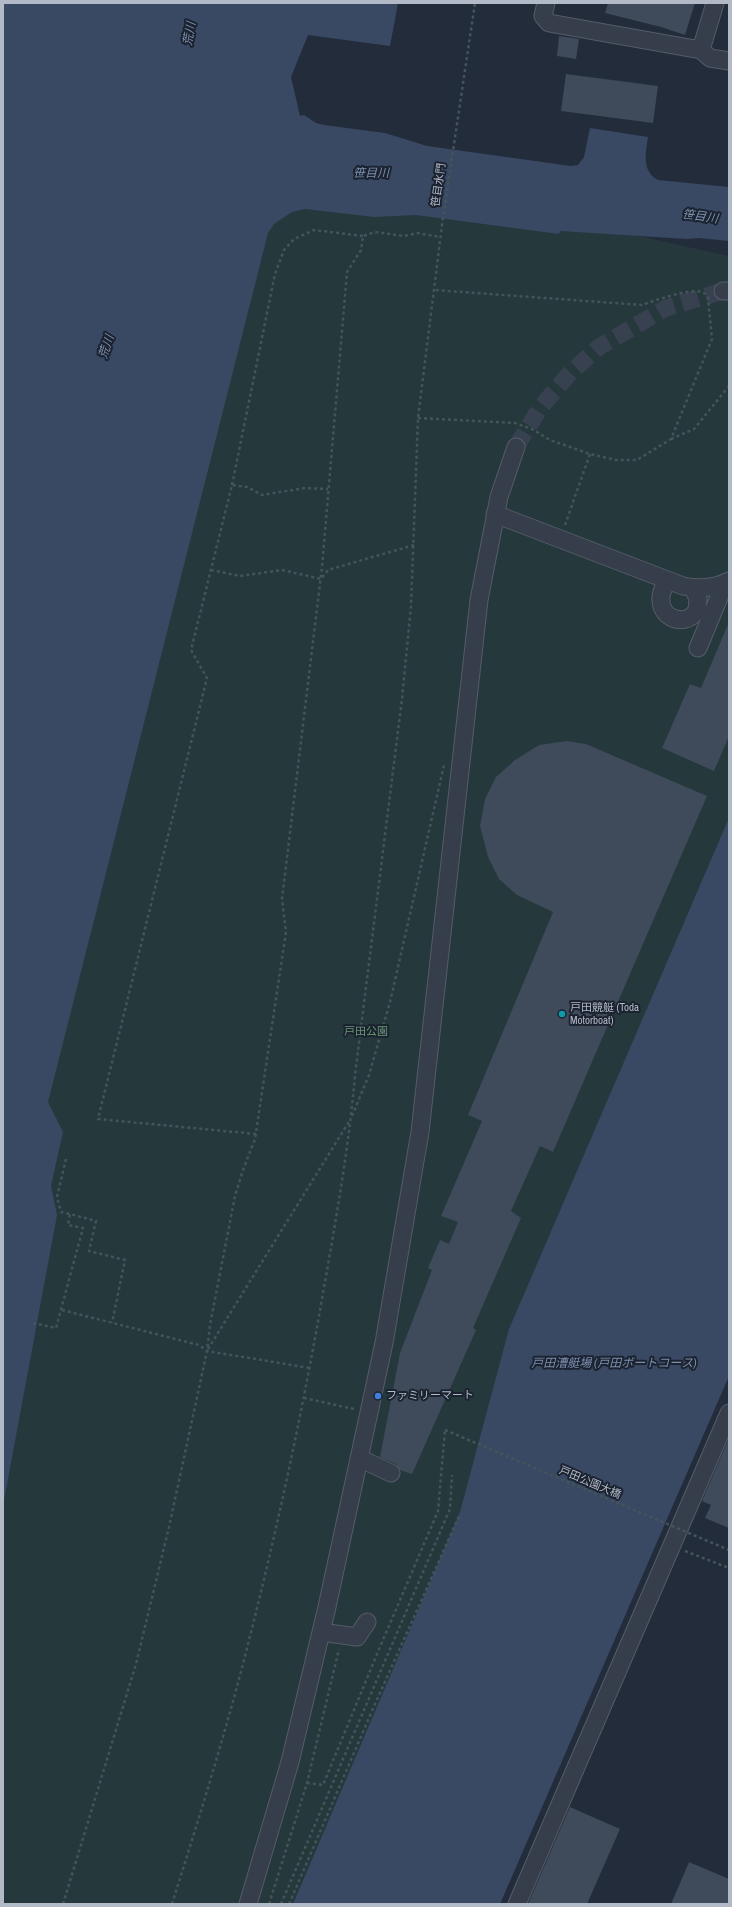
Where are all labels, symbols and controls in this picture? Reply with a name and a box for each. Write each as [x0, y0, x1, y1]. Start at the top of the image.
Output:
water label: 荒川 [181, 21, 199, 47]
street label: 笹目水門 [429, 162, 449, 208]
water label: 笹目川 [353, 167, 389, 181]
water label: 笹目川 [681, 207, 719, 227]
water label: 荒川 [96, 333, 118, 361]
place label: 戸田競艇 (Toda Motorboat) [570, 1001, 639, 1027]
marker: 戸田競艇 (Toda Motorboat) [557, 1009, 567, 1019]
park label: 戸田公園 [344, 1025, 388, 1039]
water label: 戸田漕艇場 (戸田ボートコース) [531, 1357, 697, 1371]
place label: ファミリーマート [386, 1389, 474, 1403]
marker: ファミリーマート [373, 1391, 383, 1401]
street label: 戸田公園大橋 [557, 1464, 623, 1502]

